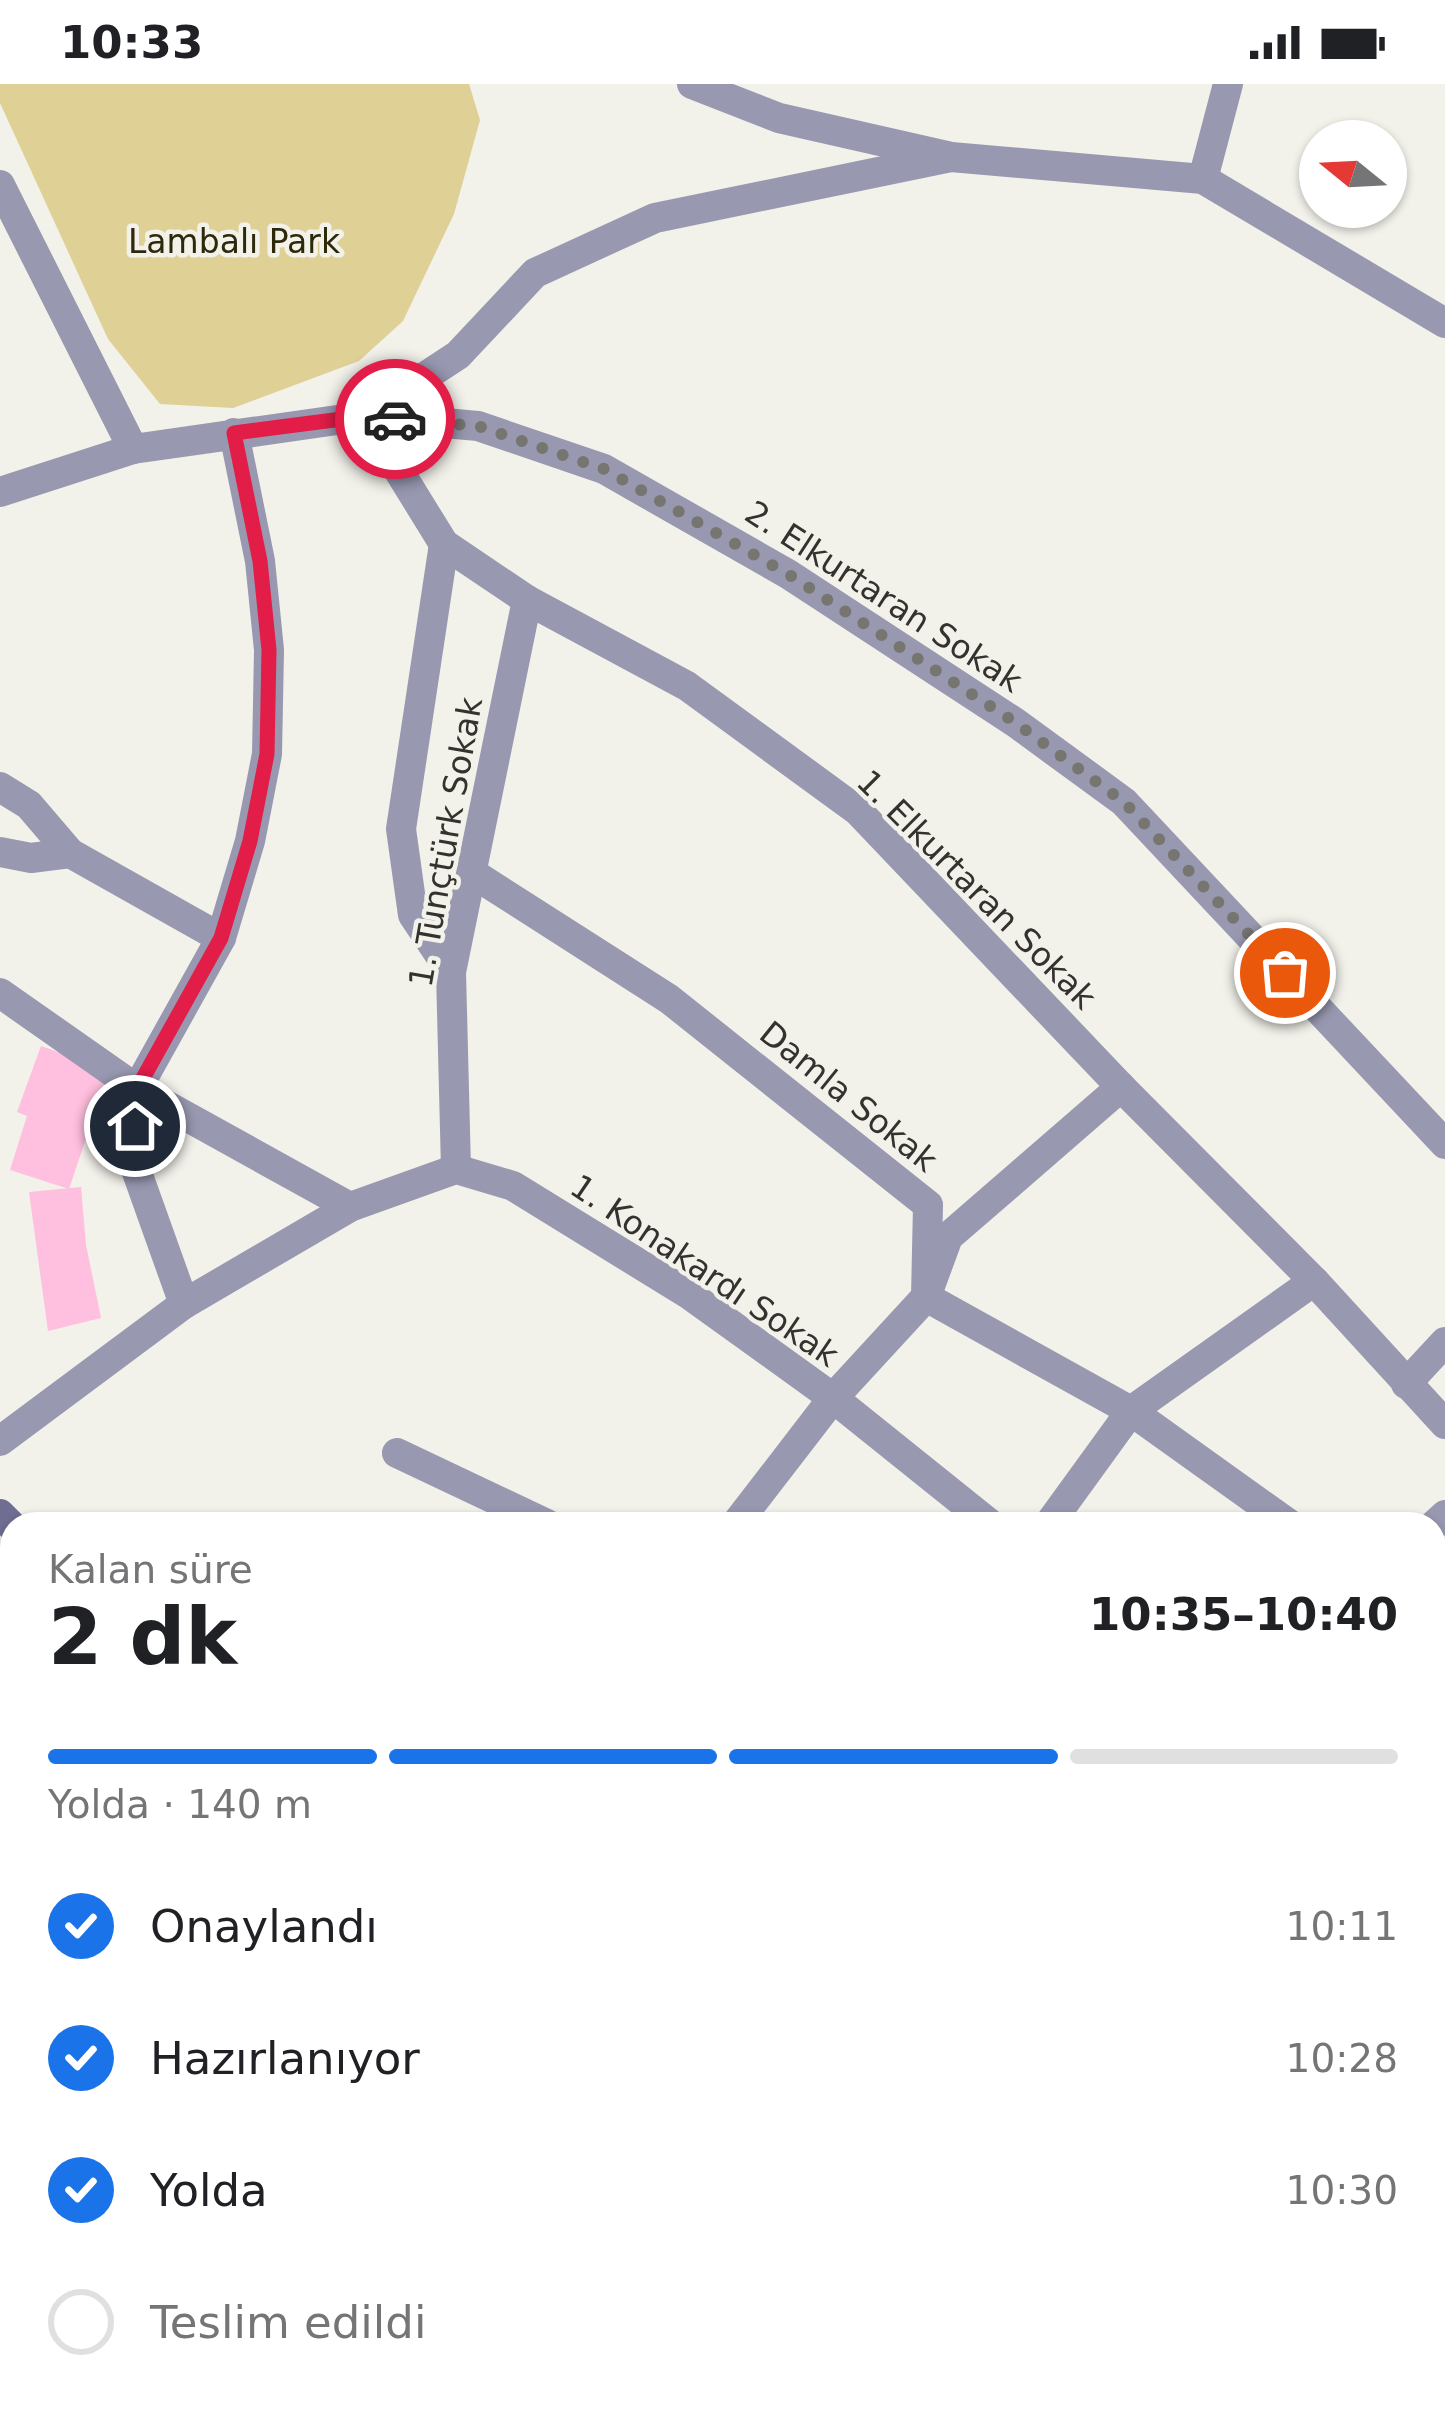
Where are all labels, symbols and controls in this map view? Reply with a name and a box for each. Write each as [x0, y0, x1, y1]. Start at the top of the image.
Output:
text: 10:33 [60, 16, 203, 69]
north arrow [1299, 120, 1407, 228]
map controls [1299, 120, 1407, 228]
park label: Lambalı Park [128, 222, 341, 261]
courier [335, 359, 455, 479]
icon: car [362, 386, 428, 452]
street label: 2. Elkurtaran Sokak [738, 492, 1030, 701]
street label: 1. Tunçtürk Sokak [401, 693, 490, 990]
street label: 1. Elkurtaran Sokak [849, 762, 1105, 1018]
pin [1234, 922, 1336, 1024]
icon: bag [1252, 940, 1318, 1006]
street label: Damla Sokak [752, 1013, 946, 1180]
pin [84, 1075, 186, 1177]
icon: home [102, 1093, 168, 1159]
street label: 1. Konakardı Sokak [563, 1166, 847, 1375]
text: Kalan süre [48, 1547, 253, 1592]
text: 10:35–10:40 [1089, 1588, 1398, 1641]
text: 2 dk [48, 1592, 237, 1682]
text: Yolda · 140 m [48, 1782, 312, 1827]
icon: check [48, 1893, 114, 1959]
text: Onaylandı [150, 1900, 378, 1953]
text: 10:11 [1286, 1904, 1398, 1949]
icon: check [48, 2025, 114, 2091]
text: Hazırlanıyor [150, 2032, 420, 2085]
text: 10:28 [1286, 2036, 1398, 2081]
icon: check [48, 2157, 114, 2223]
text: Yolda [150, 2164, 268, 2217]
text: 10:30 [1286, 2168, 1398, 2213]
text: Teslim edildi [150, 2296, 426, 2349]

